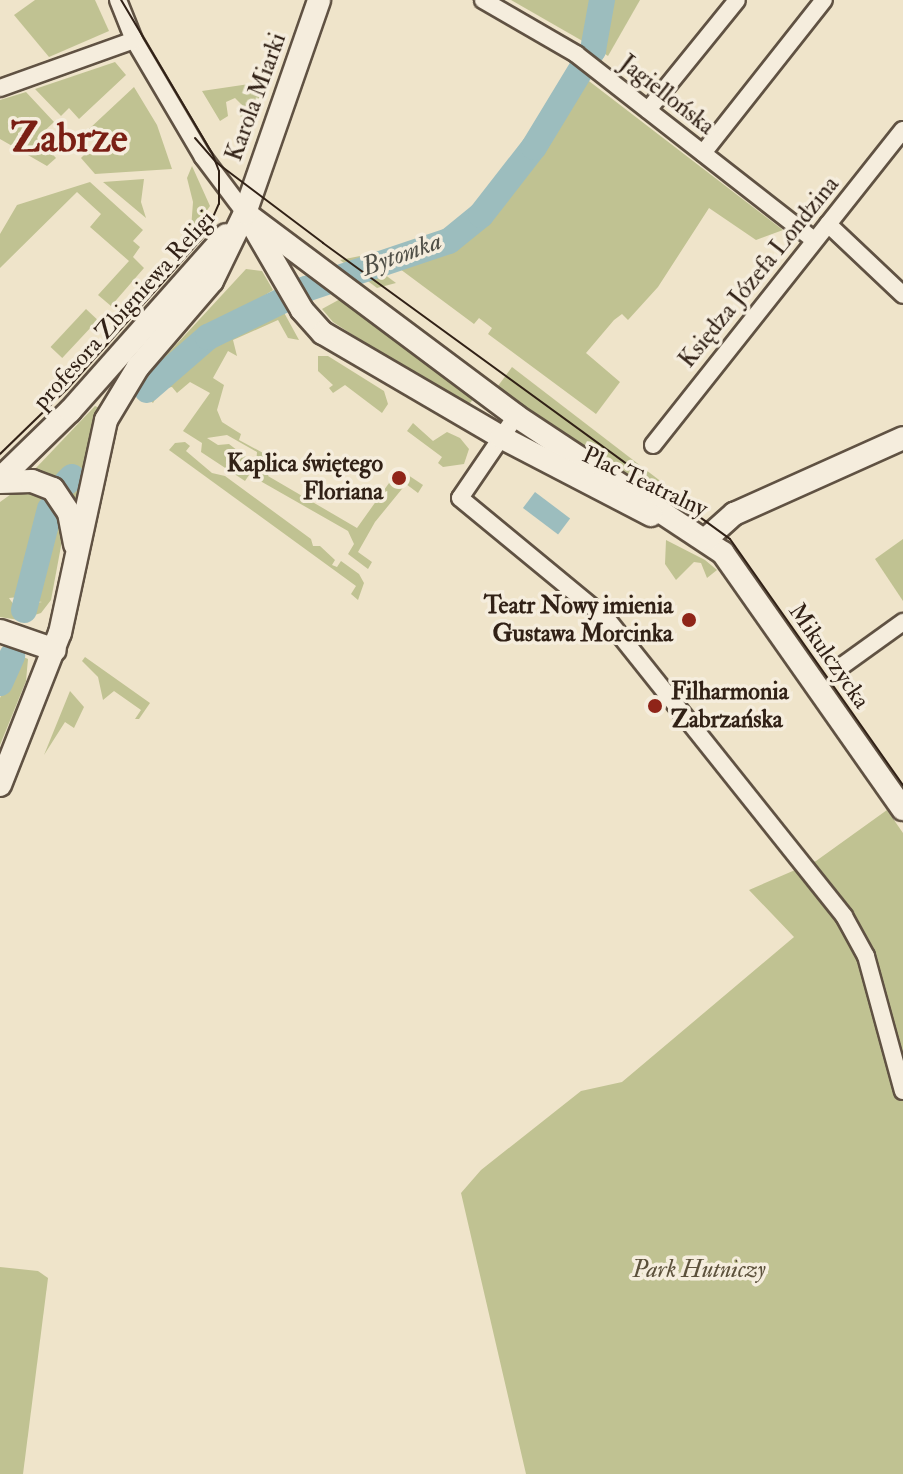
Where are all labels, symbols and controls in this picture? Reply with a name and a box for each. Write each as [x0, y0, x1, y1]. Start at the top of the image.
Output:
street label: Karola Miarki [220, 29, 292, 165]
street label: Jagiellońska [614, 49, 720, 141]
district label: Zabrze [11, 115, 127, 163]
street label: Księdza Józefa Londzina [673, 170, 845, 374]
street label: profesora Zbigniewa Religi [27, 205, 221, 415]
water label: Bytomka [358, 226, 446, 284]
street label: Plac Teatralny [578, 440, 712, 524]
place label: Kaplica świętego Floriana [227, 450, 383, 506]
marker: Kaplica świętego Floriana [390, 469, 408, 487]
place label: Teatr Nowy imienia Gustawa Morcinka [484, 592, 673, 648]
street label: Mikulczycka [782, 598, 876, 714]
marker: Teatr Nowy imienia Gustawa Morcinka [680, 611, 698, 629]
place label: Filharmonia Zabrzańska [671, 678, 789, 734]
marker: Filharmonia Zabrzańska [646, 697, 664, 715]
park label: Park Hutniczy [632, 1256, 766, 1284]

